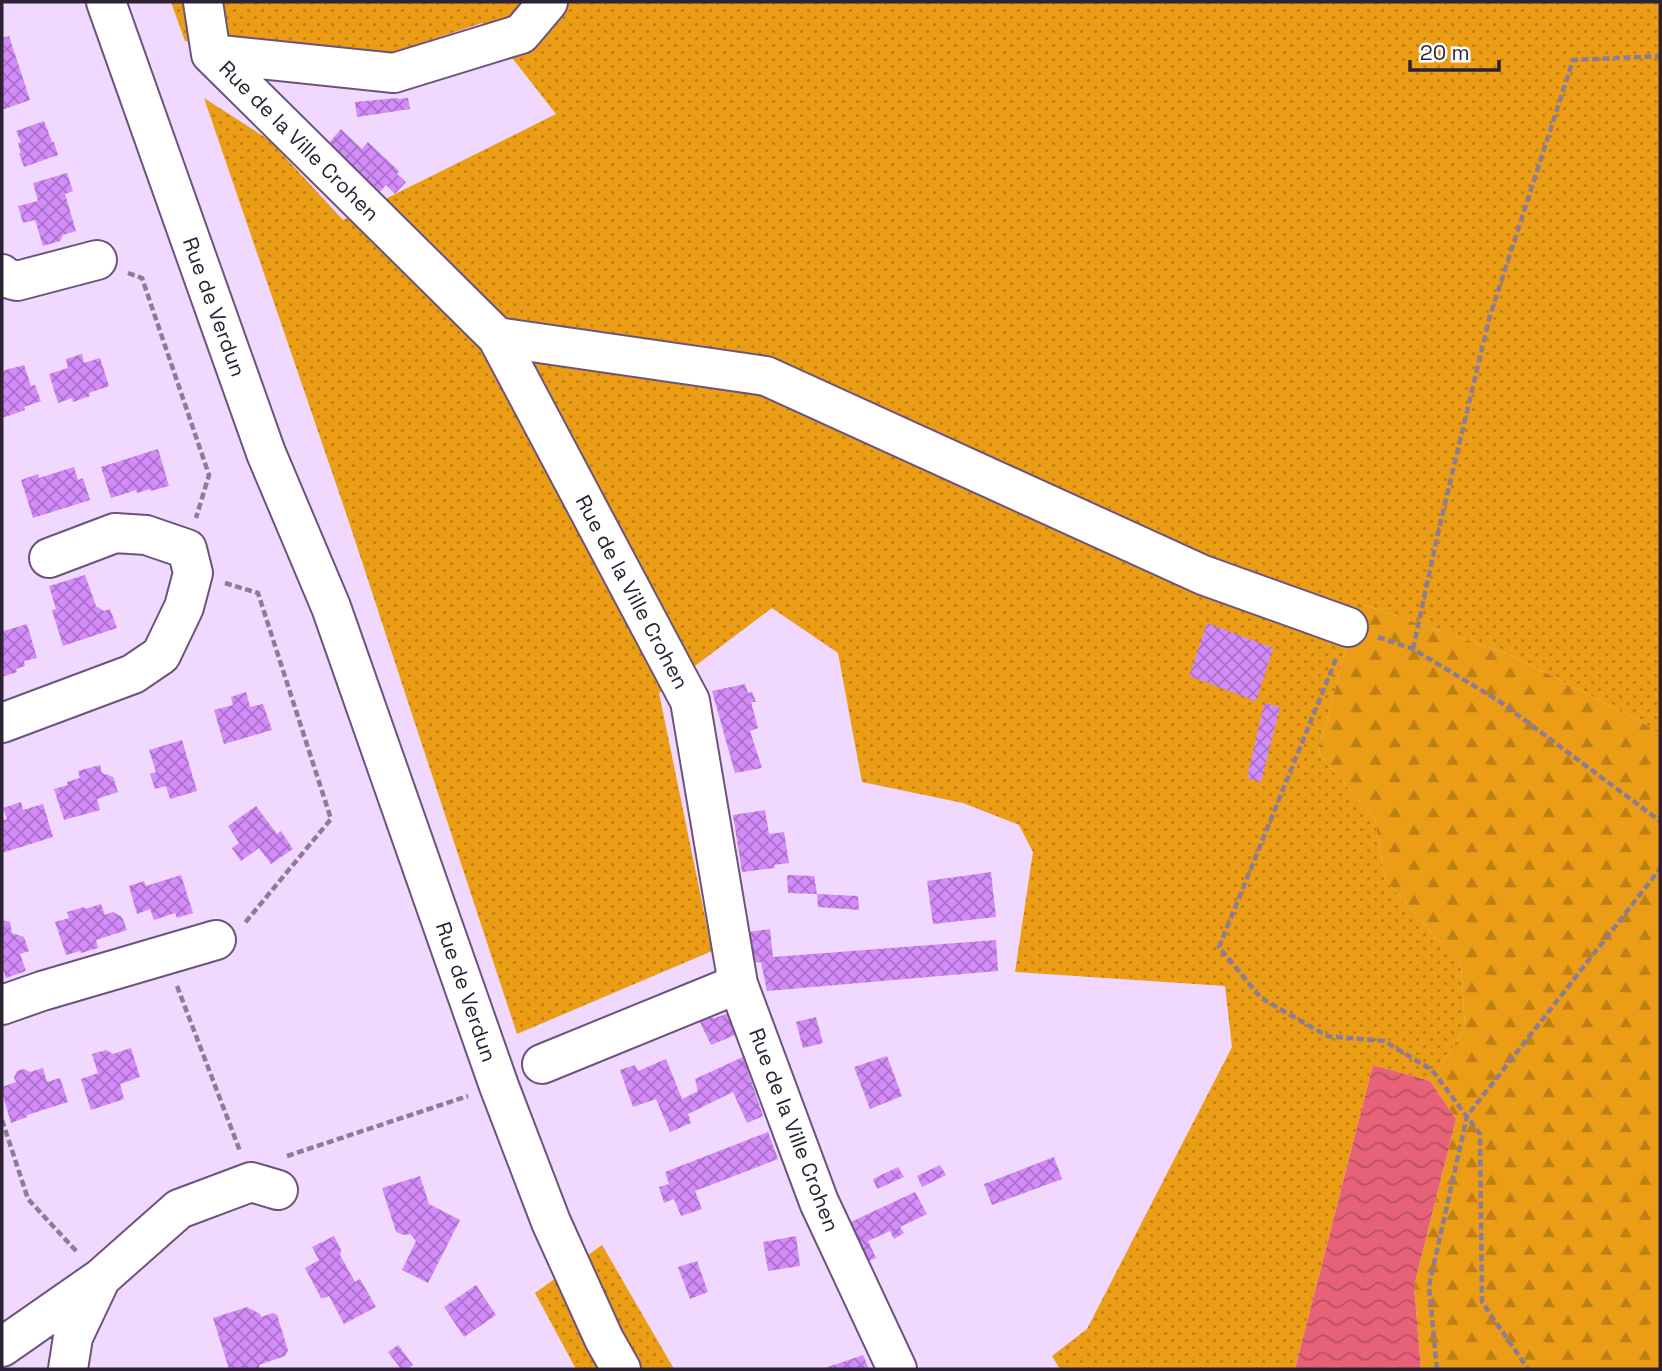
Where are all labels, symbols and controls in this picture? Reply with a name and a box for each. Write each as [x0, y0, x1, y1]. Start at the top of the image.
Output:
scale bar [1410, 28, 1499, 72]
text: 20 m [1420, 39, 1470, 66]
street label: Rue de la Ville Crohen [213, 55, 385, 227]
street label: Rue de Verdun [177, 233, 252, 380]
street label: Rue de la Ville Crohen [570, 490, 695, 693]
street label: Rue de Verdun [430, 918, 503, 1065]
street label: Rue de la Ville Crohen [743, 1024, 846, 1236]

